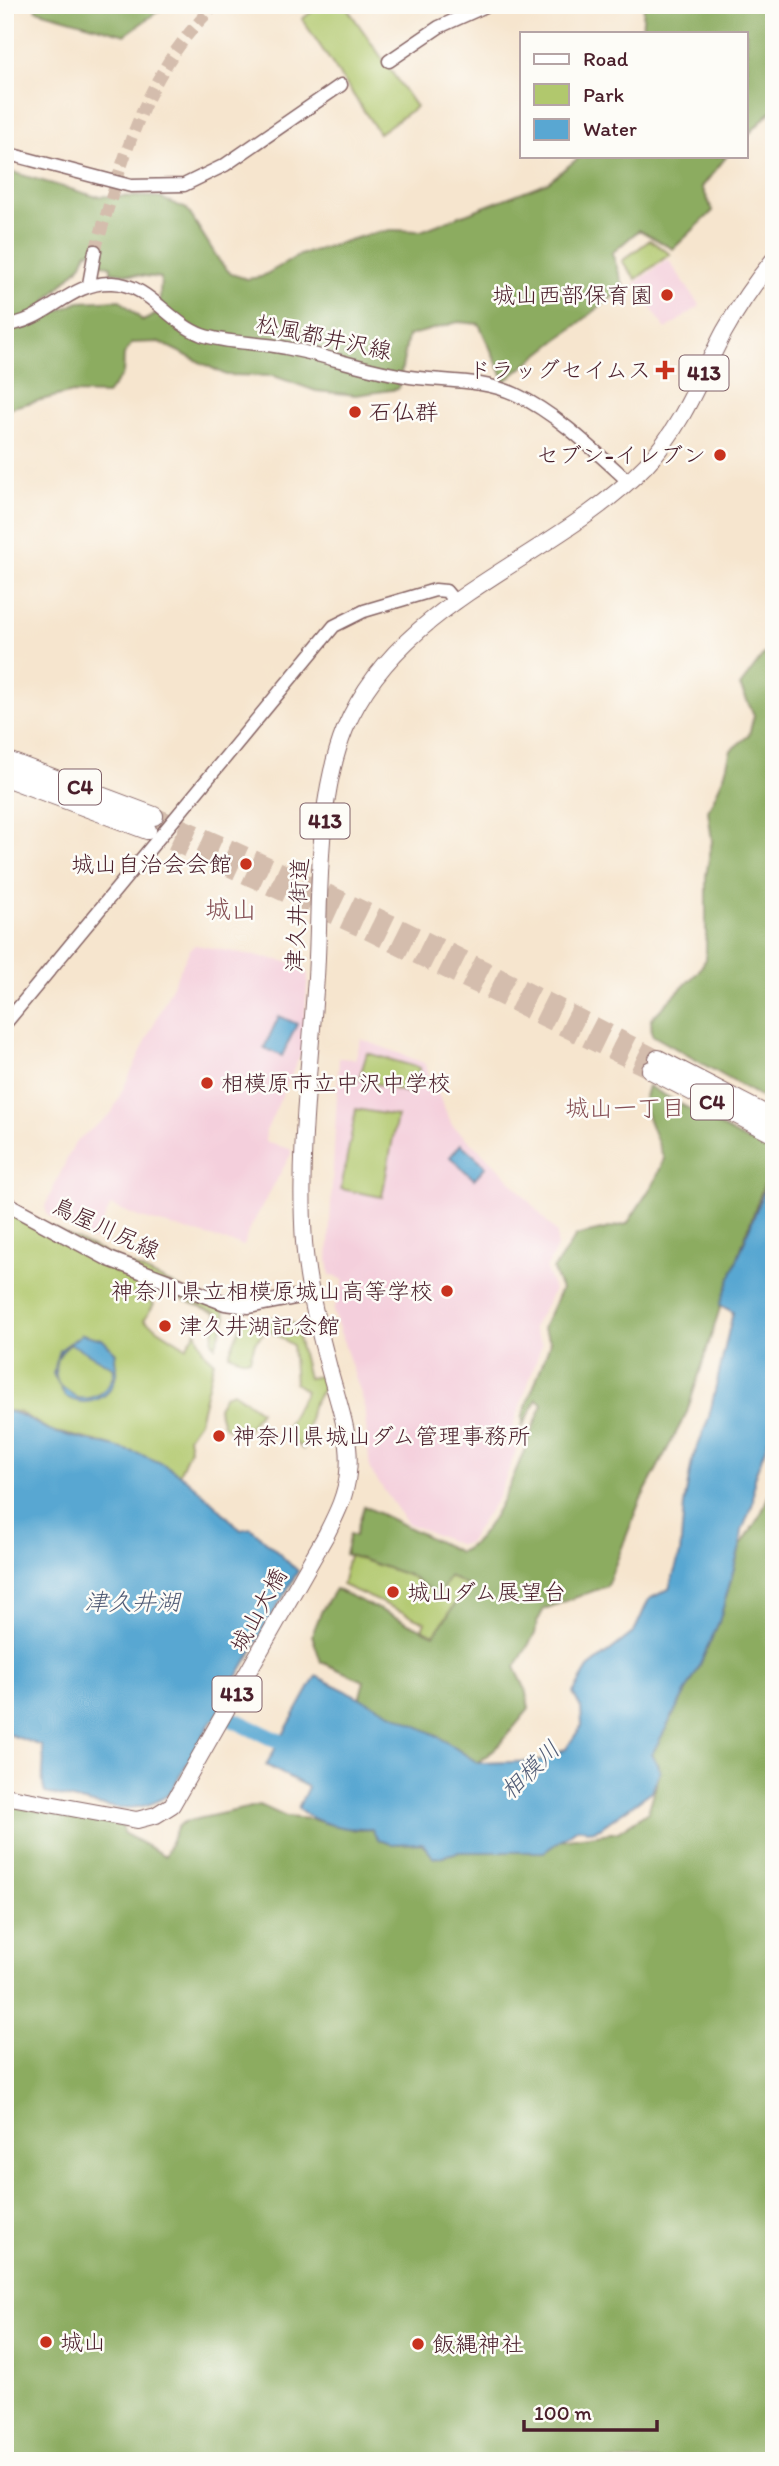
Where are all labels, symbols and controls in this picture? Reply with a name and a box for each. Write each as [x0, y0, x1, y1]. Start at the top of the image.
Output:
legend [520, 32, 748, 158]
text: Road [583, 46, 629, 71]
text: Park [583, 82, 625, 107]
text: Water [583, 116, 637, 141]
place label: 城山西部保育園 [492, 281, 653, 309]
marker: 城山西部保育園 [659, 287, 675, 303]
street label: 松風都井沢線 [254, 309, 394, 365]
place label: ドラッグセイムス [468, 356, 651, 384]
road number: 413 [680, 356, 728, 390]
marker: ドラッグセイムス [657, 362, 673, 378]
place label: 石仏群 [369, 398, 438, 426]
marker: 石仏群 [347, 404, 363, 420]
place label: セブン-イレブン [536, 441, 706, 469]
marker: セブン-イレブン [712, 447, 728, 463]
road number: C4 [59, 770, 101, 804]
road number: 413 [300, 804, 350, 838]
place label: 城山自治会会館 [71, 850, 232, 878]
marker: 城山自治会会館 [238, 856, 254, 872]
street label: 津久井街道 [280, 857, 314, 973]
district label: 城山 [205, 893, 257, 925]
place label: 相模原市立中沢中学校 [221, 1069, 451, 1097]
marker: 相模原市立中沢中学校 [199, 1075, 215, 1091]
road number: C4 [691, 1084, 733, 1120]
district label: 城山一丁目 [565, 1093, 685, 1122]
street label: 鳥屋川尻線 [48, 1191, 164, 1265]
place label: 神奈川県立相模原城山高等学校 [111, 1277, 433, 1305]
marker: 神奈川県立相模原城山高等学校 [439, 1283, 455, 1299]
place label: 津久井湖記念館 [179, 1312, 340, 1340]
marker: 津久井湖記念館 [157, 1318, 173, 1334]
place label: 神奈川県城山ダム管理事務所 [233, 1422, 530, 1450]
marker: 神奈川県城山ダム管理事務所 [211, 1428, 227, 1444]
street label: 城山大橋 [223, 1563, 293, 1657]
place label: 城山ダム展望台 [407, 1578, 566, 1606]
marker: 城山ダム展望台 [385, 1584, 401, 1600]
water label: 津久井湖 [84, 1587, 182, 1616]
road number: 413 [212, 1676, 262, 1712]
water label: 相模川 [494, 1734, 566, 1805]
place label: 城山 [60, 2328, 106, 2356]
place label: 飯縄神社 [432, 2330, 524, 2358]
marker: 城山 [38, 2334, 54, 2350]
marker: 飯縄神社 [410, 2336, 426, 2352]
scale bar [524, 2389, 656, 2433]
text: 100 m [534, 2400, 592, 2425]

